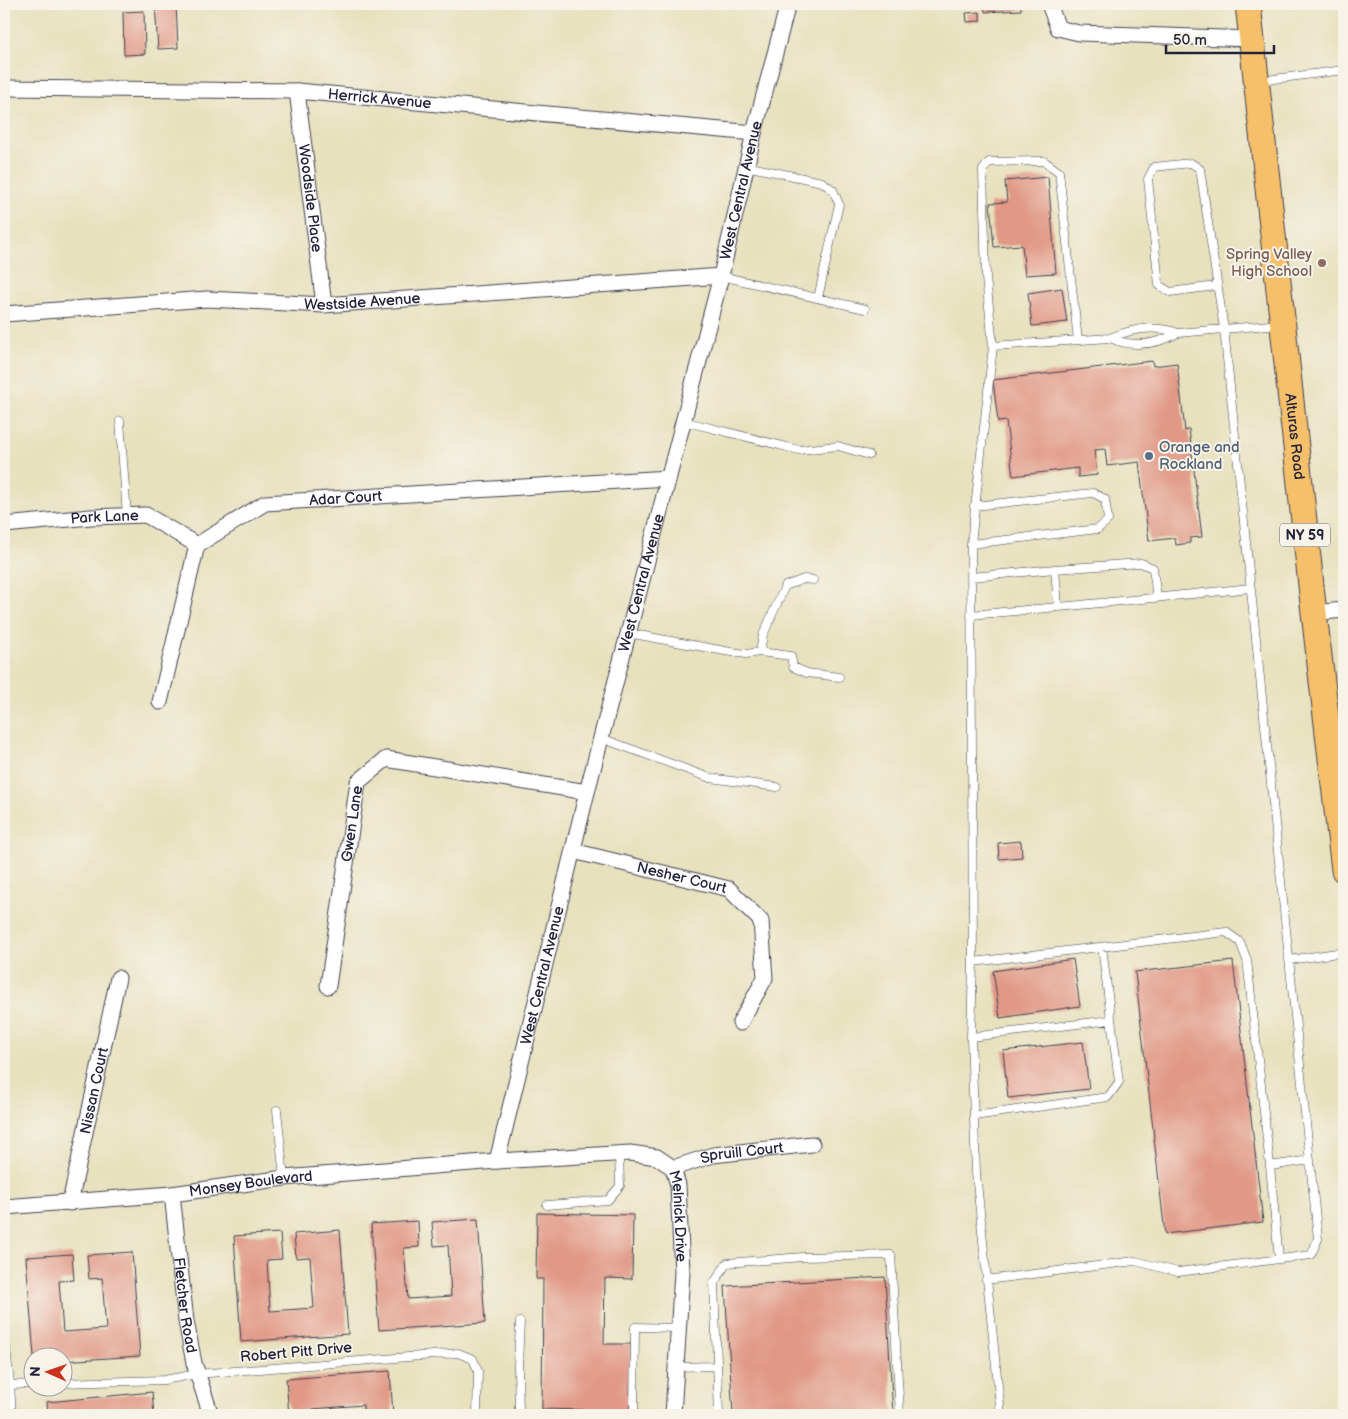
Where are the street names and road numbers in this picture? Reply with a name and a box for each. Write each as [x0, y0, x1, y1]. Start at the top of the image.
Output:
street label: Herrick Avenue [327, 85, 432, 113]
street label: West Central Avenue [716, 119, 767, 262]
street label: Woodside Place [294, 143, 326, 254]
street label: Westside Avenue [304, 289, 421, 315]
street label: Alturas Road [1280, 392, 1308, 481]
street label: Adar Court [309, 487, 383, 510]
street label: Park Lane [70, 506, 139, 529]
street label: West Central Avenue [615, 512, 669, 654]
road number: NY 59 [1280, 524, 1330, 546]
street label: Gwen Lane [337, 784, 367, 863]
street label: Nesher Court [635, 858, 729, 898]
street label: West Central Avenue [517, 904, 569, 1047]
street label: Nissan Court [76, 1045, 113, 1136]
street label: Spruill Court [698, 1138, 785, 1168]
street label: Monsey Boulevard [188, 1167, 313, 1201]
street label: Melnick Drive [664, 1168, 691, 1262]
street label: Fletcher Road [169, 1257, 201, 1355]
street label: Robert Pitt Drive [239, 1338, 353, 1367]

